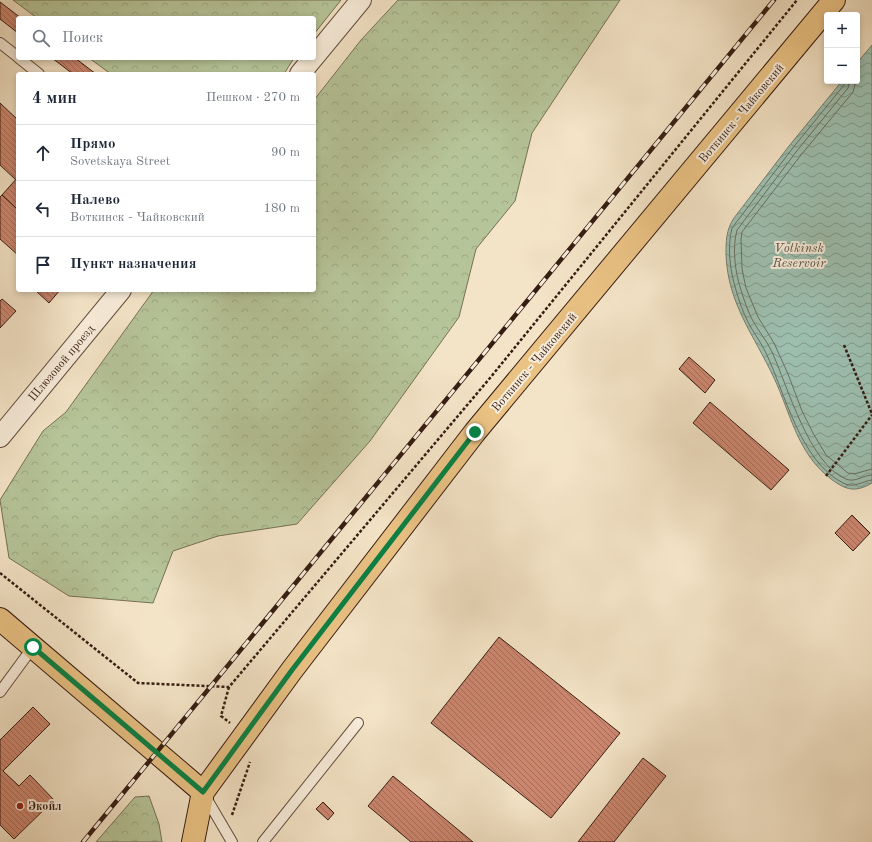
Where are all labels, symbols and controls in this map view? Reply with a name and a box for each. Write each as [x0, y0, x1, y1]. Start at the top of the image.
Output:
map controls [824, 12, 860, 84]
button: + [824, 12, 860, 48]
search box [16, 16, 316, 60]
icon: search [30, 27, 52, 49]
text: Поиск [62, 31, 103, 46]
button: − [824, 48, 860, 84]
street label: Воткинск - Чайковский [697, 62, 786, 165]
text: 4 мин [32, 90, 77, 107]
text: Пешком · 270 m [206, 91, 300, 104]
text: Прямо [70, 137, 116, 152]
icon: ahead [32, 142, 54, 164]
text: 90 m [271, 146, 300, 159]
text: Sovetskaya Street [70, 155, 170, 168]
text: Налево [70, 193, 120, 208]
icon: left [32, 198, 54, 220]
text: 180 m [263, 202, 300, 215]
text: Воткинск - Чайковский [70, 211, 205, 224]
water label: Votkinsk Reservoir [771, 242, 826, 270]
icon: arrive [32, 254, 54, 276]
text: Пункт назначения [70, 257, 197, 272]
street label: Воткинск - Чайковский [490, 311, 579, 414]
street label: Шлюзовой проезд [27, 323, 97, 404]
route end [466, 423, 484, 441]
route start [24, 638, 42, 656]
marker: Экойл [15, 801, 25, 811]
place label: Экойл [28, 801, 62, 813]

